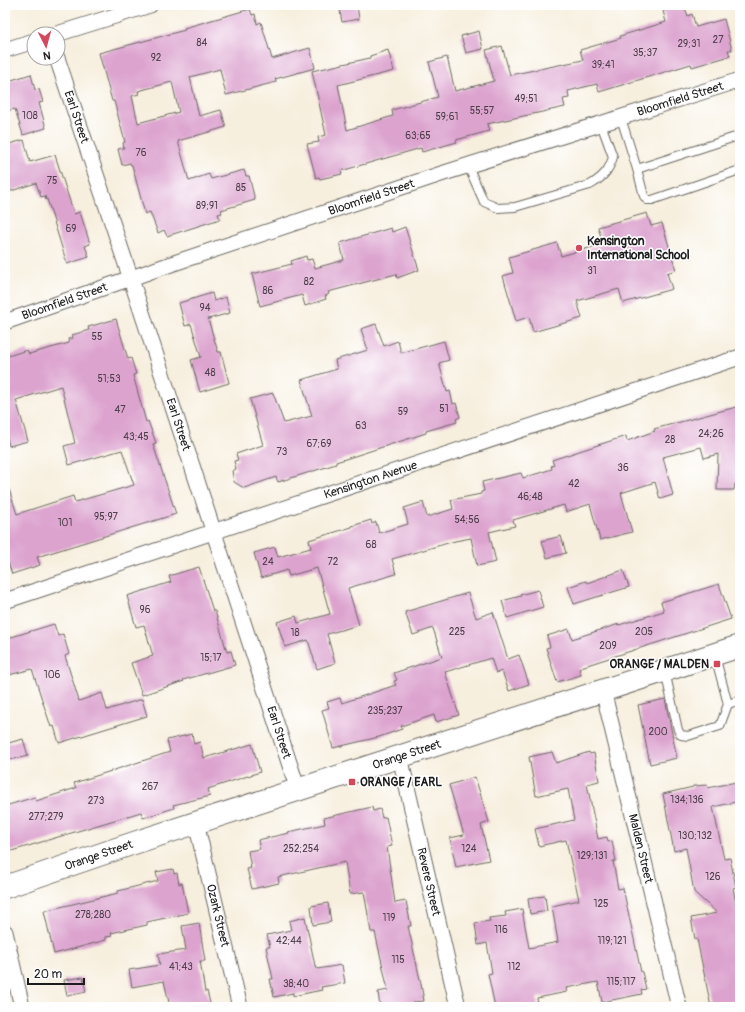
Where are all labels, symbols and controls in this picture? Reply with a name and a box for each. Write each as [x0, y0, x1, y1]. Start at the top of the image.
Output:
north arrow [26, 26, 66, 66]
house number: 27 [713, 34, 724, 46]
house number: 84 [197, 37, 208, 49]
house number: 29;31 [677, 38, 701, 50]
house number: 35;37 [633, 47, 658, 59]
text: N [42, 49, 51, 62]
house number: 92 [151, 52, 162, 64]
house number: 39;41 [591, 59, 615, 71]
street label: Bloomfield Street [635, 78, 725, 119]
street label: Earl Street [61, 89, 92, 145]
house number: 49;51 [514, 93, 538, 105]
house number: 55;57 [470, 105, 495, 117]
house number: 108 [22, 110, 38, 122]
house number: 59;61 [435, 111, 459, 123]
house number: 63;65 [405, 130, 431, 142]
house number: 76 [135, 147, 147, 159]
house number: 75 [47, 175, 57, 187]
street label: Bloomfield Street [326, 176, 416, 219]
house number: 85 [236, 182, 246, 194]
house number: 89;91 [196, 200, 218, 212]
house number: 69 [66, 223, 76, 235]
place label: Kensington International School [587, 234, 690, 263]
marker: Kensington International School [574, 243, 584, 253]
house number: 31 [587, 265, 597, 277]
house number: 82 [304, 276, 315, 288]
street label: Bloomfield Street [20, 279, 109, 323]
house number: 86 [263, 285, 274, 297]
house number: 94 [200, 302, 211, 314]
house number: 55 [92, 331, 102, 343]
house number: 48 [205, 367, 215, 379]
house number: 51;53 [97, 373, 121, 385]
street label: Earl Street [163, 396, 194, 453]
house number: 51 [439, 403, 449, 415]
house number: 47 [114, 404, 126, 416]
house number: 59 [398, 406, 408, 418]
house number: 63 [355, 420, 367, 432]
house number: 24;26 [698, 428, 724, 440]
house number: 43;45 [123, 431, 149, 443]
house number: 28 [665, 434, 675, 446]
house number: 67;69 [307, 438, 331, 450]
house number: 73 [277, 446, 288, 458]
street label: Kensington Avenue [322, 457, 419, 502]
house number: 36 [617, 462, 629, 474]
house number: 42 [568, 478, 580, 490]
house number: 46;48 [517, 491, 543, 503]
house number: 95;97 [94, 511, 119, 523]
house number: 54;56 [454, 514, 480, 526]
house number: 101 [58, 517, 72, 529]
house number: 68 [366, 539, 376, 551]
house number: 24 [262, 556, 274, 568]
house number: 72 [328, 556, 339, 568]
house number: 96 [140, 604, 151, 616]
house number: 225 [449, 626, 465, 638]
house number: 205 [635, 626, 653, 638]
house number: 18 [291, 627, 299, 639]
house number: 209 [599, 640, 617, 652]
house number: 15;17 [200, 652, 222, 664]
place label: ORANGE / MALDEN [610, 657, 709, 672]
marker: ORANGE / MALDEN [712, 659, 722, 669]
house number: 106 [44, 669, 60, 681]
street label: Earl Street [264, 704, 295, 761]
house number: 235;237 [367, 705, 403, 717]
house number: 200 [648, 726, 668, 738]
street label: Orange Street [371, 736, 443, 772]
place label: ORANGE / EARL [360, 775, 442, 790]
marker: ORANGE / EARL [347, 777, 357, 787]
house number: 267 [142, 781, 159, 793]
house number: 134;136 [670, 794, 704, 806]
house number: 273 [88, 795, 105, 807]
house number: 277;279 [29, 811, 63, 823]
street label: Malden Street [625, 812, 657, 885]
house number: 130;132 [678, 830, 712, 842]
street label: Orange Street [63, 836, 135, 874]
house number: 252;254 [283, 843, 319, 855]
house number: 124 [461, 843, 477, 855]
street label: Revere Street [414, 846, 444, 917]
house number: 129;131 [577, 850, 607, 862]
house number: 126 [705, 871, 721, 883]
street label: Ozark Street [203, 883, 233, 948]
house number: 125 [594, 898, 608, 910]
house number: 278;280 [75, 909, 111, 921]
house number: 119 [383, 912, 395, 924]
house number: 116 [494, 924, 508, 936]
house number: 42;44 [276, 935, 302, 947]
house number: 119;121 [597, 935, 627, 947]
house number: 115 [391, 954, 405, 966]
scale bar [28, 960, 84, 986]
house number: 41;43 [169, 961, 193, 973]
house number: 112 [507, 961, 521, 973]
text: 20 m [34, 967, 63, 982]
house number: 115;117 [606, 976, 636, 988]
house number: 38;40 [283, 978, 309, 990]

